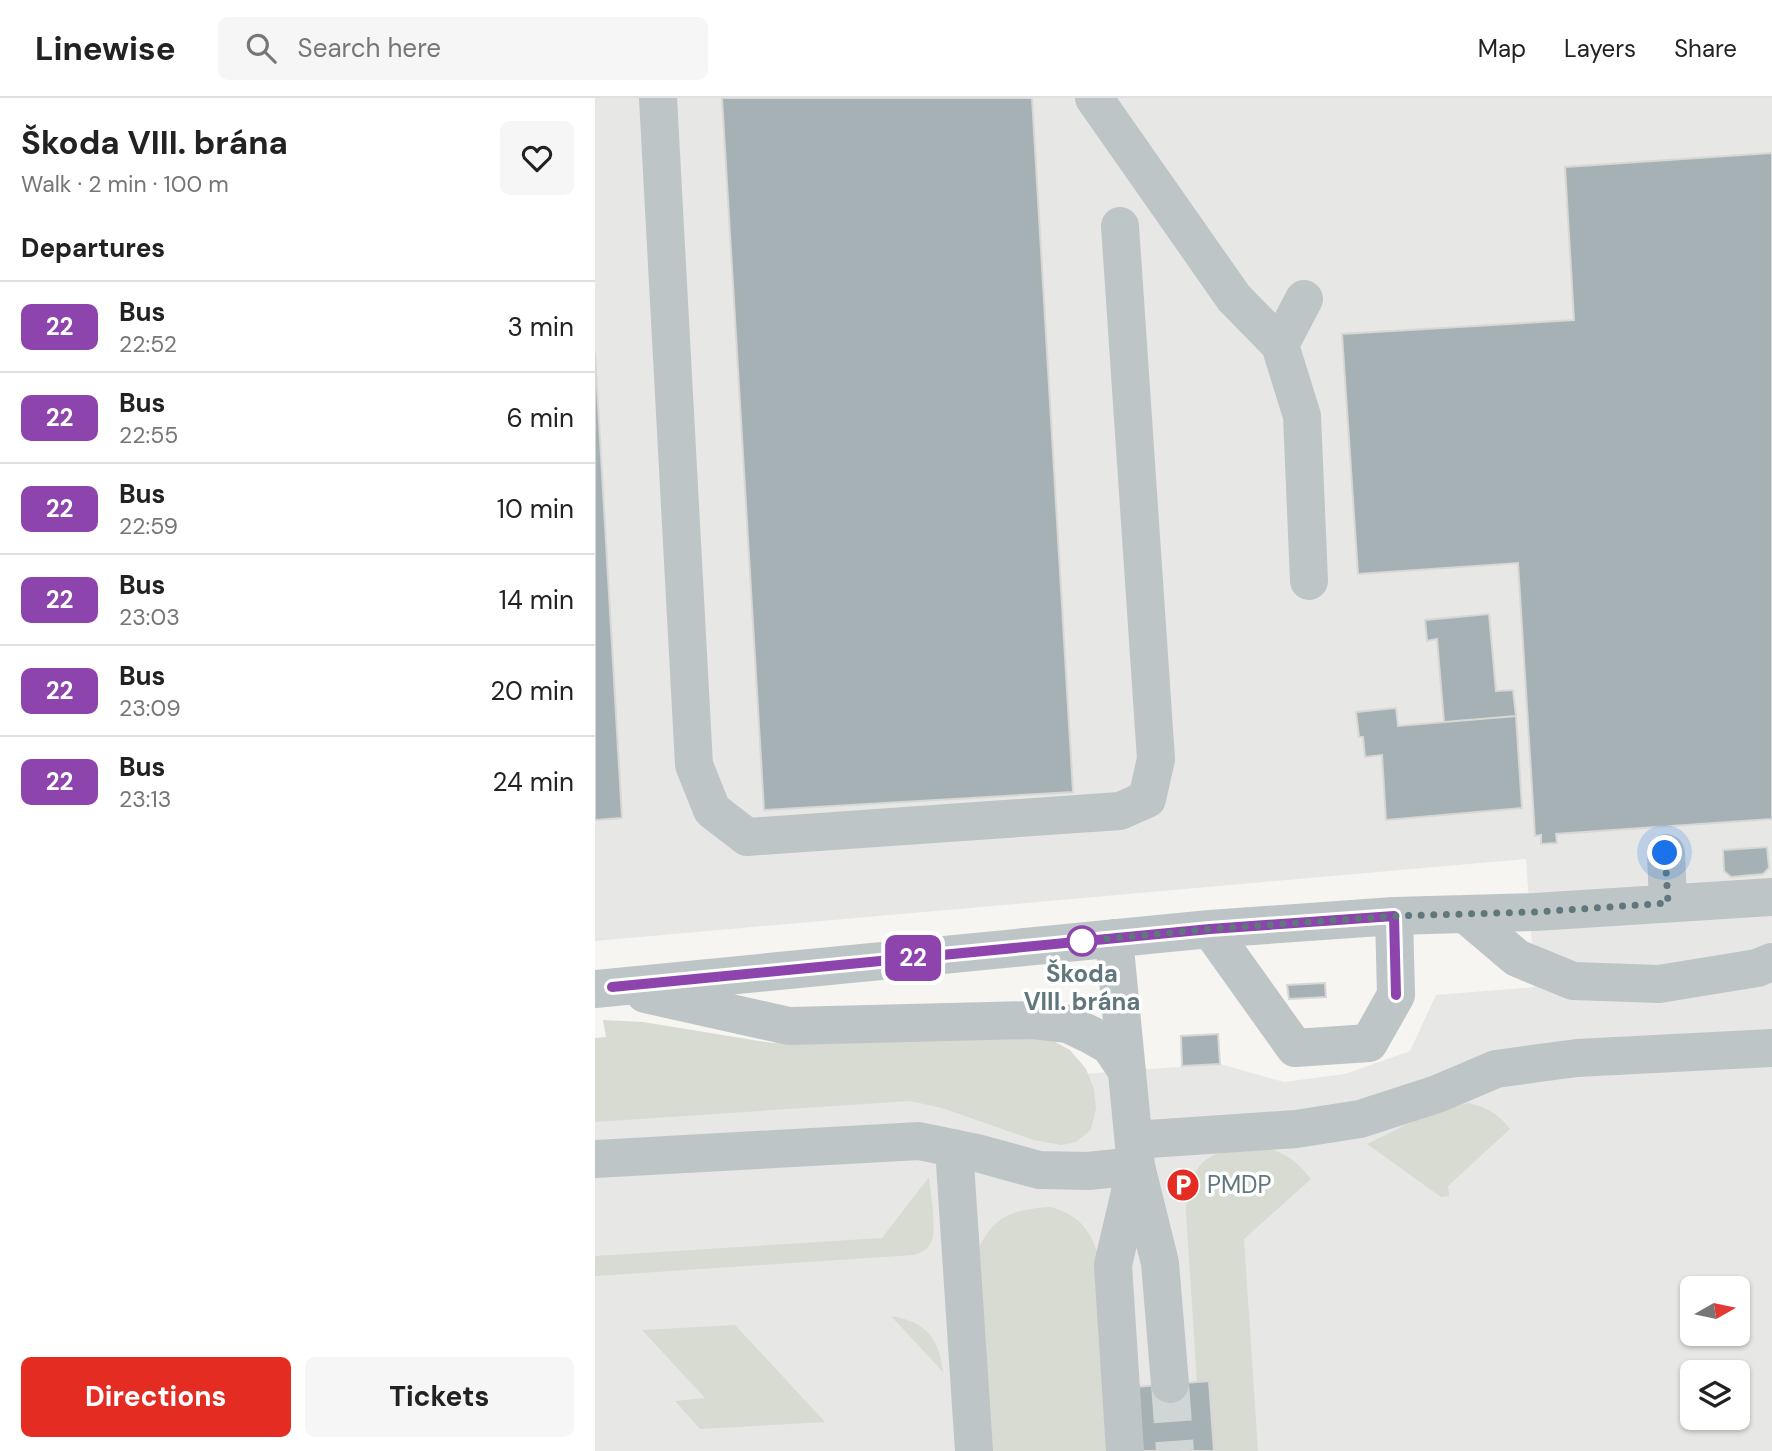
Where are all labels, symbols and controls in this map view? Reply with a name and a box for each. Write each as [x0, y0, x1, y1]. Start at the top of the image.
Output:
search box [218, 17, 708, 80]
text: Linewise [35, 27, 176, 70]
icon: search [242, 29, 280, 67]
text: Search here [298, 31, 441, 65]
text: Map [1478, 33, 1526, 64]
text: Layers [1564, 33, 1636, 64]
text: Share [1674, 33, 1737, 64]
text: Škoda VIII. brána [21, 121, 288, 164]
button: heart [500, 121, 574, 195]
text: Walk · 2 min · 100 m [21, 169, 229, 199]
text: Departures [21, 231, 165, 265]
text: Bus [119, 295, 165, 329]
text: 3 min [507, 310, 574, 344]
text: 22 [46, 311, 73, 342]
text: 22:52 [119, 329, 177, 359]
text: Bus [119, 386, 165, 420]
text: 6 min [506, 401, 574, 435]
text: 22 [46, 402, 73, 433]
text: 22:55 [119, 420, 178, 450]
text: Bus [119, 477, 165, 511]
text: 10 min [497, 492, 574, 526]
text: 22 [46, 493, 73, 524]
text: 22:59 [119, 511, 178, 541]
text: Bus [119, 568, 165, 602]
text: 14 min [499, 583, 574, 617]
text: 22 [46, 584, 73, 615]
text: 23:03 [119, 602, 180, 632]
text: Bus [119, 659, 165, 693]
text: 20 min [490, 674, 574, 708]
text: 22 [46, 675, 73, 706]
text: 23:09 [119, 693, 181, 723]
text: Bus [119, 750, 165, 784]
text: 24 min [492, 765, 574, 799]
text: 22 [46, 766, 73, 797]
text: 23:13 [119, 784, 171, 814]
your location [1647, 835, 1682, 870]
marker: Škoda VIII. brána [1067, 926, 1097, 956]
line badge: 22 [881, 935, 945, 981]
text: 22 [899, 942, 927, 973]
place label: Škoda VIII. brána [1024, 958, 1140, 1017]
parking icon: PMDP [1164, 1166, 1202, 1204]
place label: PMDP [1207, 1169, 1272, 1200]
north arrow [1680, 1276, 1750, 1346]
map controls [1680, 1276, 1750, 1430]
button: Directions [21, 1357, 291, 1437]
button: Tickets [305, 1357, 574, 1437]
button: layers [1680, 1360, 1750, 1430]

